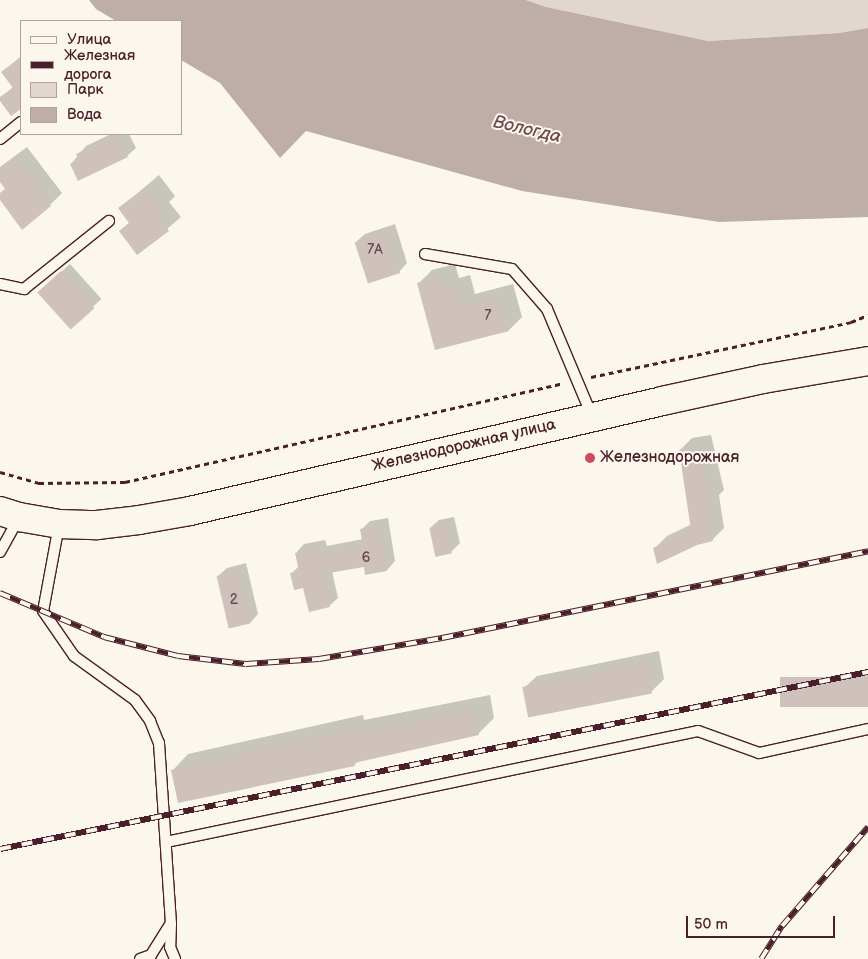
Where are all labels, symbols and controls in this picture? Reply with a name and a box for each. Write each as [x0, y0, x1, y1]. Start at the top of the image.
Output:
legend [20, 20, 182, 135]
text: Улица [67, 30, 111, 49]
text: Железная дорога [64, 46, 135, 84]
text: Парк [67, 80, 104, 99]
text: Вода [67, 105, 102, 124]
water label: Вологда [491, 112, 563, 148]
house number: 7А [367, 242, 383, 258]
house number: 7 [485, 308, 491, 324]
street label: Железнодорожная улица [370, 416, 558, 476]
place label: Железнодорожная [600, 448, 739, 468]
marker: Железнодорожная [584, 452, 596, 464]
house number: 6 [362, 550, 370, 566]
house number: 2 [230, 592, 238, 608]
scale bar [688, 906, 837, 938]
text: 50 m [694, 915, 728, 934]

